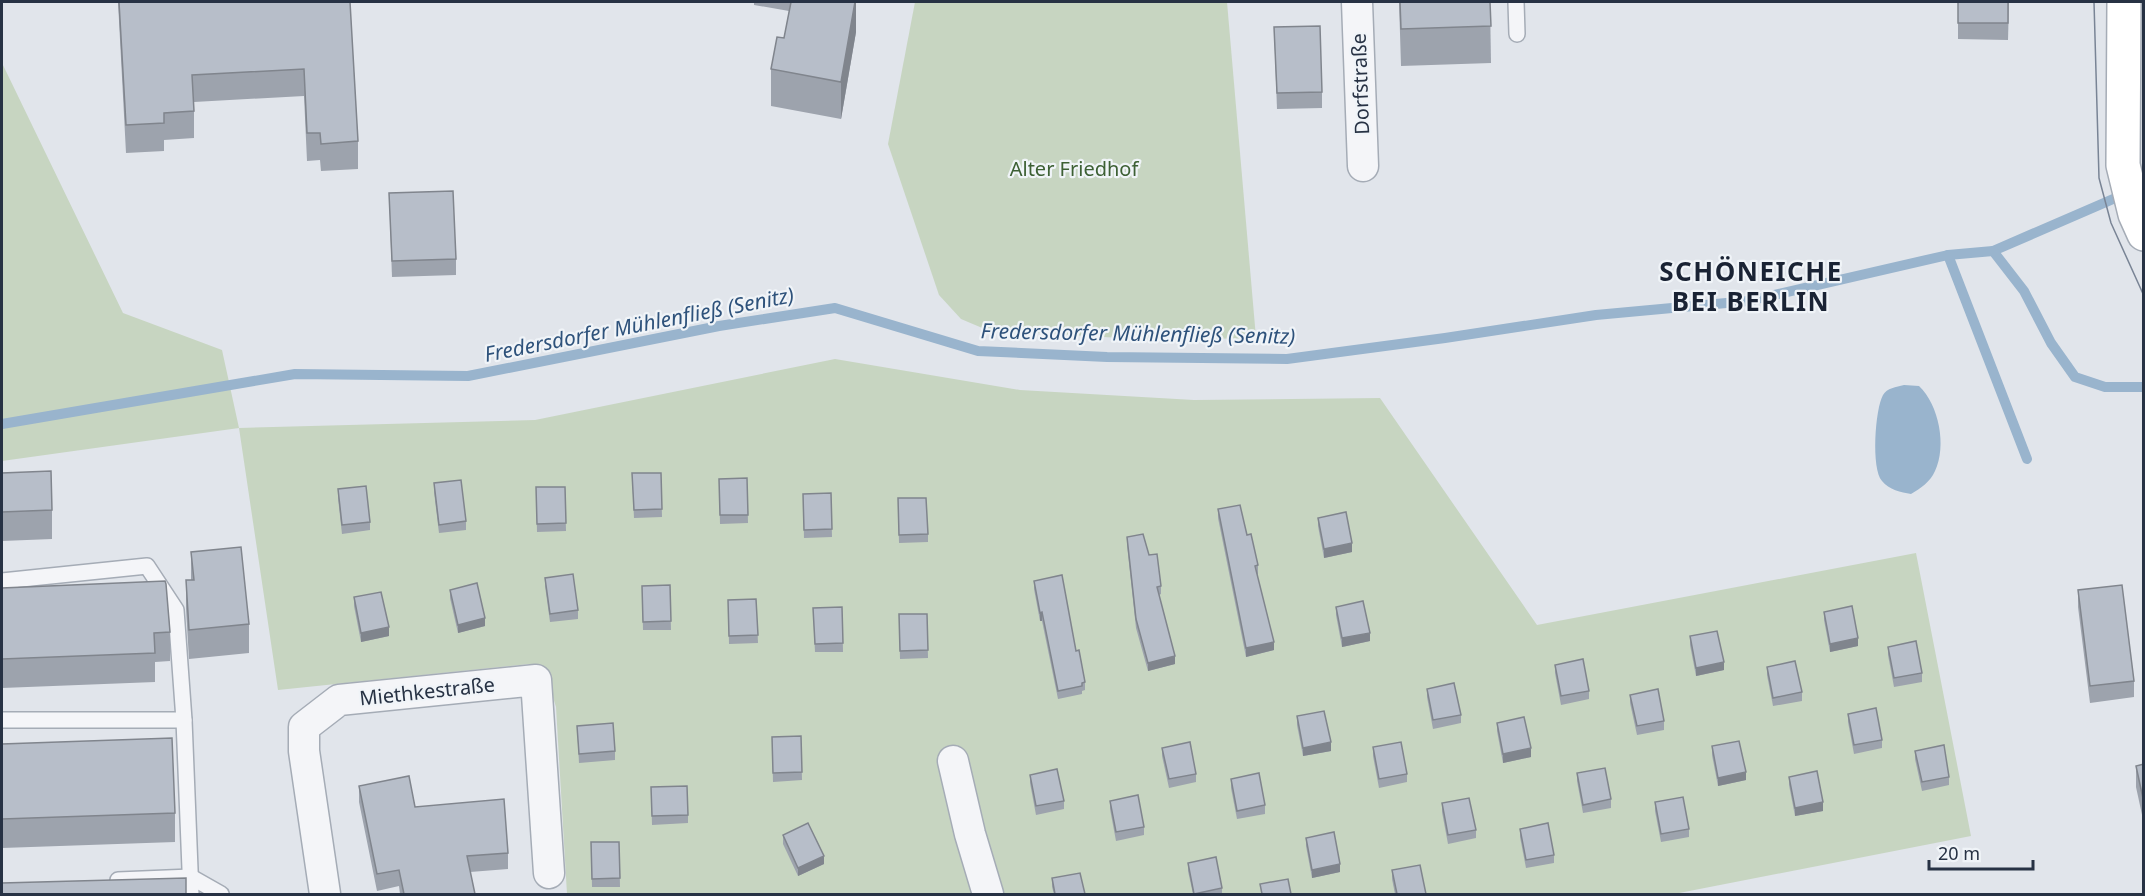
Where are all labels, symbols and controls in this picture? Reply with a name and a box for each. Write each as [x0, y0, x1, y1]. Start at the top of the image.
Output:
street label: Dorfstraße [1345, 33, 1375, 135]
park label: Alter Friedhof [1010, 155, 1139, 182]
district label: SCHÖNEICHE BEI BERLIN [1659, 253, 1843, 319]
water label: Fredersdorfer Mühlenfließ (Senitz) [482, 280, 796, 368]
water label: Fredersdorfer Mühlenfließ (Senitz) [980, 316, 1296, 350]
street label: Miethkestraße [358, 670, 496, 712]
scale bar [1929, 833, 2032, 871]
text: 20 m [1938, 841, 1980, 865]

